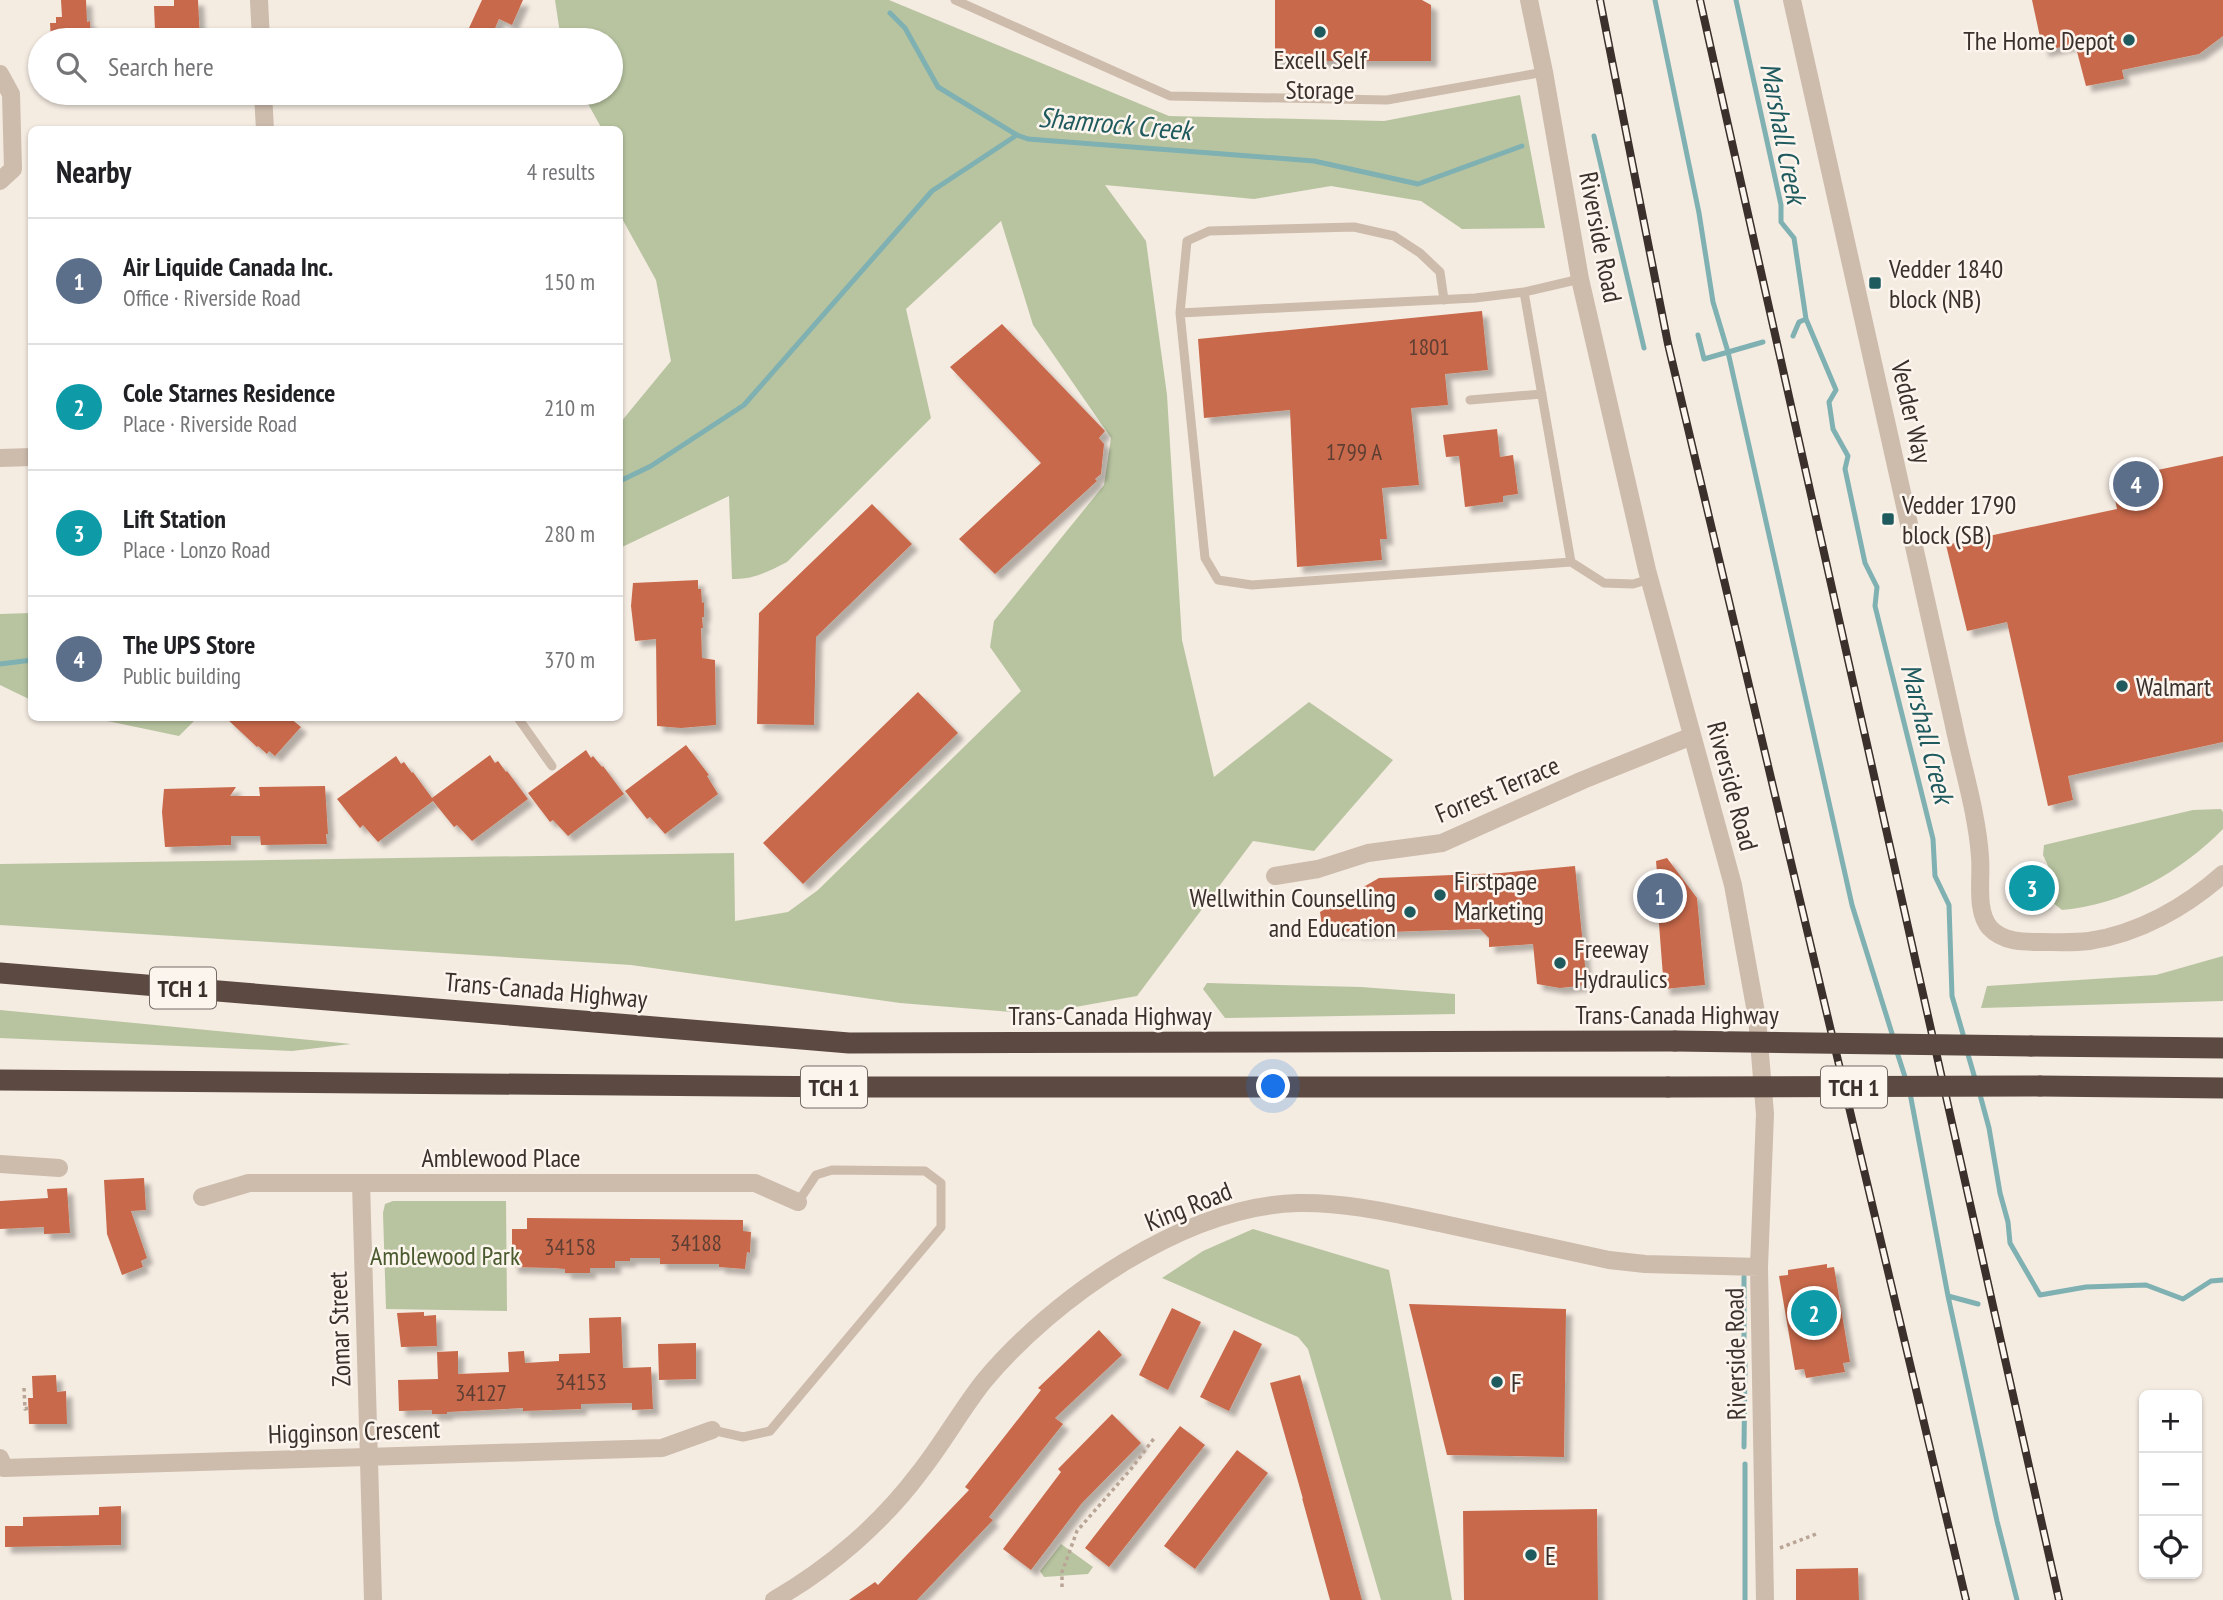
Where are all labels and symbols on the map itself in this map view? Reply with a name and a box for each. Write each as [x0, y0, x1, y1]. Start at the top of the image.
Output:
marker: Excell Self Storage [1312, 24, 1328, 40]
place label: The Home Depot [1963, 24, 2115, 57]
marker: The Home Depot [2121, 32, 2137, 48]
place label: Excell Self Storage [1273, 43, 1368, 106]
water label: Marshall Creek [1752, 59, 1816, 210]
water label: Shamrock Creek [1037, 98, 1196, 148]
street label: Riverside Road [1572, 169, 1630, 305]
place label: Vedder 1840 block (NB) [1888, 252, 2003, 315]
marker: Vedder 1840 block (NB) [1867, 275, 1883, 291]
house number: 1801 [1408, 332, 1450, 361]
street label: Vedder Way [1884, 357, 1940, 466]
house number: 1799 A [1326, 437, 1382, 466]
pin: 4 [2113, 458, 2159, 510]
place label: Vedder 1790 block (SB) [1901, 488, 2016, 551]
marker: Vedder 1790 block (SB) [1880, 511, 1896, 527]
water label: Marshall Creek [1893, 659, 1964, 810]
place label: Walmart [2136, 670, 2211, 703]
marker: Walmart [2114, 678, 2130, 694]
street label: Riverside Road [1700, 718, 1766, 854]
street label: Forrest Terrace [1430, 748, 1564, 830]
pin: 3 [2009, 862, 2055, 914]
place label: Firstpage Marketing [1454, 864, 1544, 927]
pin: 1 [1637, 870, 1683, 922]
place label: Wellwithin Counselling and Education [1189, 881, 1396, 944]
marker: Firstpage Marketing [1432, 887, 1448, 903]
marker: Wellwithin Counselling and Education [1402, 904, 1418, 920]
place label: Freeway Hydraulics [1574, 932, 1668, 995]
marker: Freeway Hydraulics [1552, 955, 1568, 971]
street label: Trans-Canada Highway [443, 965, 649, 1015]
road number: TCH 1 [150, 968, 216, 1008]
street label: Trans-Canada Highway [1575, 998, 1779, 1031]
street label: Trans-Canada Highway [1008, 999, 1212, 1032]
road number: TCH 1 [801, 1066, 867, 1107]
road number: TCH 1 [1821, 1066, 1887, 1107]
your location [1256, 1069, 1290, 1103]
street label: Amblewood Place [421, 1141, 581, 1174]
street label: King Road [1140, 1174, 1236, 1238]
house number: 34188 [670, 1228, 722, 1257]
house number: 34158 [544, 1232, 596, 1261]
park label: Amblewood Park [370, 1239, 520, 1272]
street label: Zomar Street [320, 1271, 358, 1387]
pin: 2 [1791, 1287, 1837, 1339]
street label: Riverside Road [1717, 1288, 1753, 1420]
place label: F [1511, 1366, 1522, 1399]
house number: 34153 [555, 1367, 607, 1396]
marker: F [1489, 1374, 1505, 1390]
house number: 34127 [455, 1378, 507, 1407]
street label: Higginson Crescent [267, 1412, 441, 1450]
place label: E [1545, 1539, 1556, 1572]
marker: E [1523, 1547, 1539, 1563]

